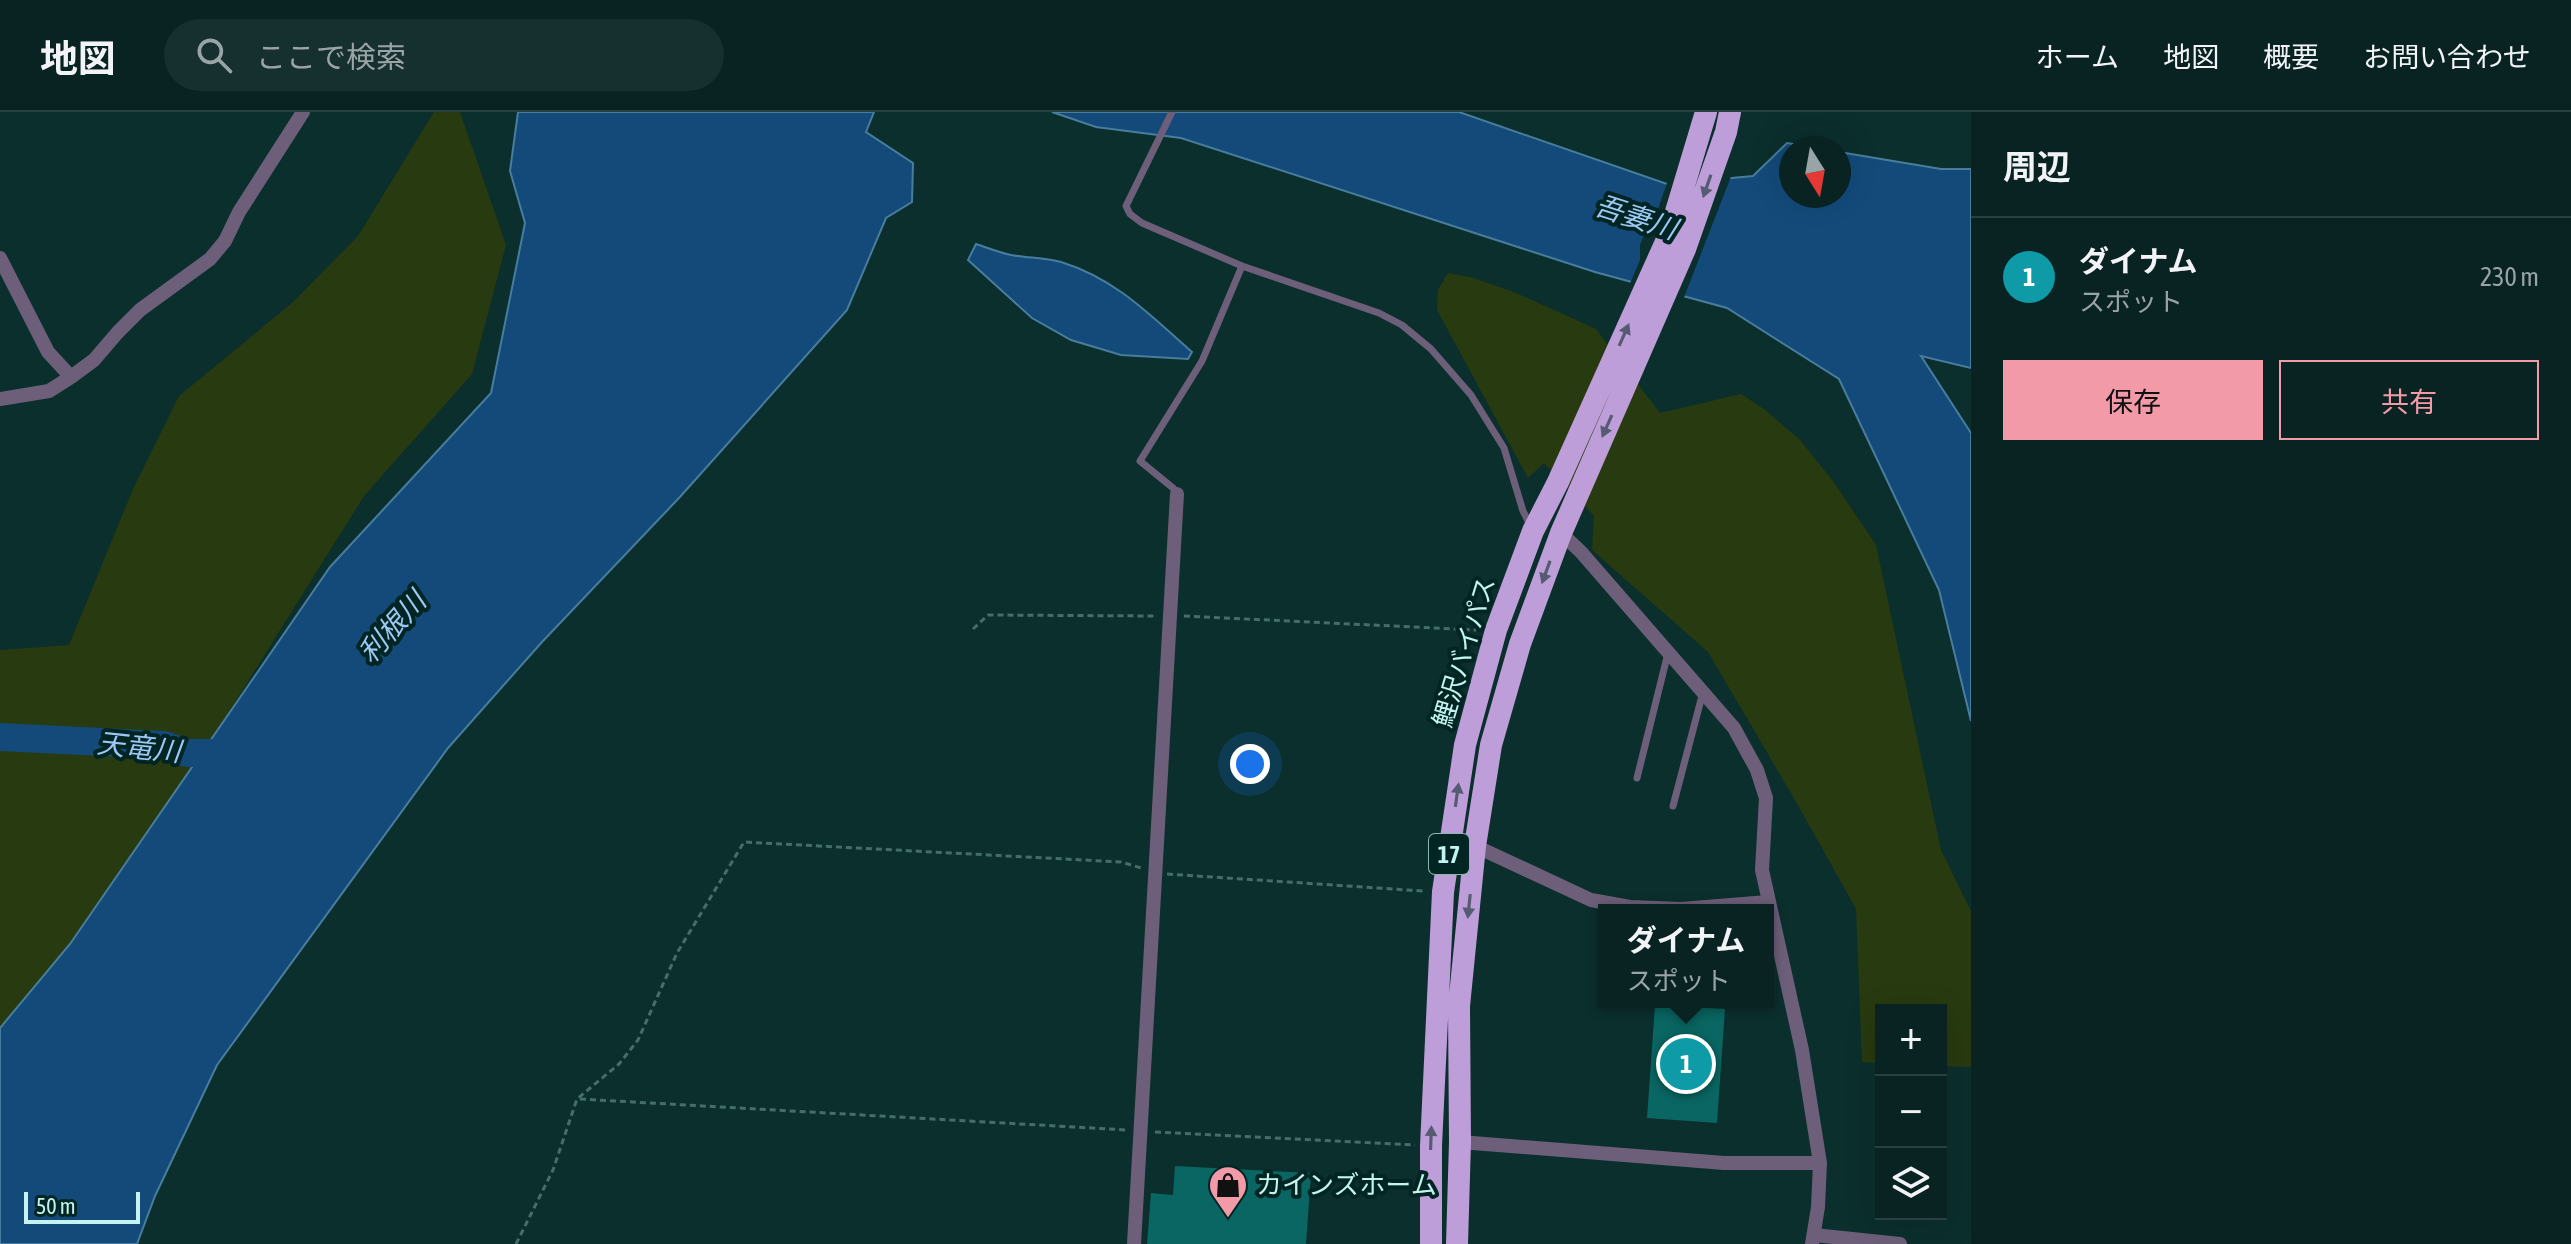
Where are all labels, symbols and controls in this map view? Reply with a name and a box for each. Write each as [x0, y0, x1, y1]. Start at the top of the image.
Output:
search box [164, 19, 724, 91]
icon: search [192, 33, 236, 77]
text: 地図 [40, 37, 116, 80]
text: ここで検索 [256, 40, 406, 74]
text: ホーム [2036, 41, 2119, 73]
text: 地図 [2163, 41, 2219, 73]
text: 概要 [2263, 41, 2319, 73]
text: お問い合わせ [2363, 41, 2531, 73]
north arrow [1779, 136, 1851, 208]
text: 周辺 [2003, 147, 2071, 186]
one-way arrow [1700, 174, 1712, 198]
water label: 吾妻川 [1591, 189, 1684, 246]
text: ダイナム [2079, 244, 2198, 278]
text: 1 [2023, 262, 2035, 292]
text: 230 m [2480, 262, 2539, 292]
text: スポット [2079, 287, 2183, 317]
one-way arrow [1618, 323, 1631, 346]
button: 保存 [2003, 360, 2263, 440]
button: 共有 [2279, 360, 2539, 440]
one-way arrow [1601, 415, 1614, 438]
one-way arrow [1539, 561, 1552, 585]
street label: 鯉沢バイパス [1427, 573, 1501, 731]
water label: 利根川 [352, 583, 434, 669]
water label: 天竜川 [96, 727, 185, 768]
your location [1230, 744, 1270, 784]
one-way arrow [1451, 782, 1464, 807]
road number: 17 [1429, 834, 1469, 874]
one-way arrow [1462, 894, 1475, 919]
popup [1598, 904, 1774, 1008]
text: ダイナム [1627, 923, 1745, 957]
text: スポット [1627, 966, 1731, 996]
map controls [1875, 1004, 1947, 1220]
button: + [1875, 1004, 1947, 1076]
pin: 1 [1660, 1034, 1712, 1094]
button: − [1875, 1076, 1947, 1148]
one-way arrow [1425, 1125, 1438, 1150]
button: layers [1875, 1148, 1947, 1220]
shop icon: カインズホーム [1207, 1164, 1249, 1219]
place label: カインズホーム [1256, 1170, 1437, 1200]
scale bar [24, 1188, 140, 1224]
text: 50 m [36, 1193, 76, 1219]

